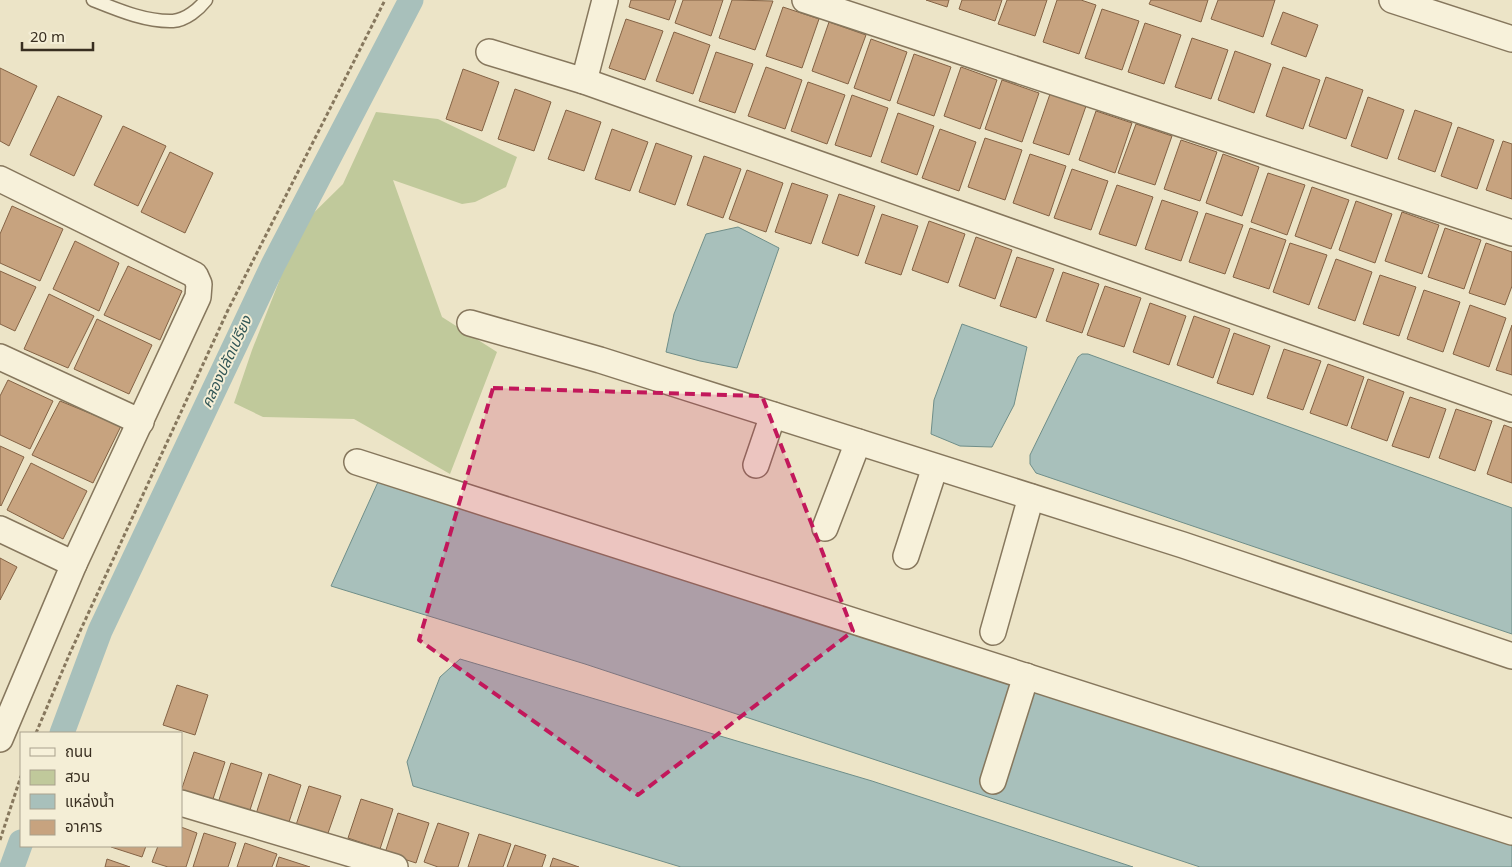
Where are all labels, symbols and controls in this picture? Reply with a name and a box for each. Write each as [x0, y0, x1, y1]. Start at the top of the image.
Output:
scale bar [22, 20, 94, 52]
text: 20 m [30, 26, 65, 49]
water label: คลองปลัดเปรียง [196, 311, 259, 412]
legend [20, 732, 182, 847]
text: ถนน [65, 741, 92, 764]
text: สวน [65, 766, 90, 789]
text: แหล่งน้ำ [65, 791, 114, 814]
text: อาคาร [65, 816, 102, 839]

